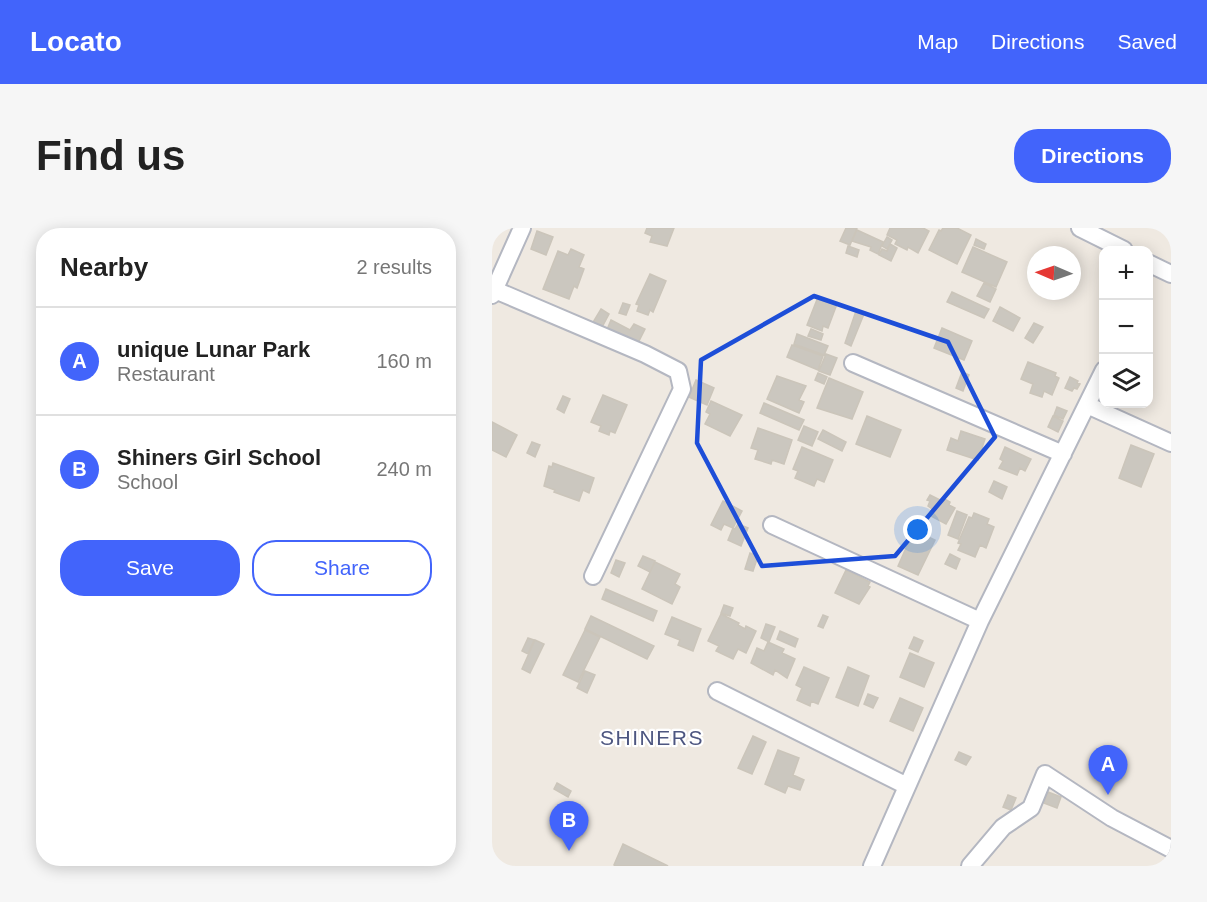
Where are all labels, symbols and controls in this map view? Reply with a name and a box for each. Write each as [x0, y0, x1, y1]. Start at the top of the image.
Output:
text: Locato [30, 26, 122, 57]
text: Map [917, 30, 958, 53]
text: Directions [991, 30, 1084, 53]
text: Saved [1117, 30, 1177, 53]
button: Directions [1014, 129, 1171, 183]
text: Find us [36, 132, 185, 179]
north arrow [1027, 246, 1081, 300]
map controls [1099, 246, 1153, 408]
button: + [1099, 246, 1153, 300]
text: Nearby [60, 252, 148, 282]
text: 2 results [356, 256, 432, 278]
button: − [1099, 300, 1153, 354]
text: unique Lunar Park [117, 337, 310, 362]
text: A [72, 350, 87, 372]
text: 160 m [376, 350, 432, 372]
button: layers [1099, 354, 1153, 408]
text: Restaurant [117, 363, 215, 385]
text: Shiners Girl School [117, 445, 321, 470]
text: B [72, 458, 87, 480]
text: 240 m [376, 458, 432, 480]
text: School [117, 471, 178, 493]
your location [903, 515, 932, 544]
button: Save [60, 540, 240, 596]
button: Share [252, 540, 432, 596]
district label: SHINERS [600, 726, 704, 749]
pin: A [1088, 746, 1128, 795]
pin: B [550, 802, 589, 851]

